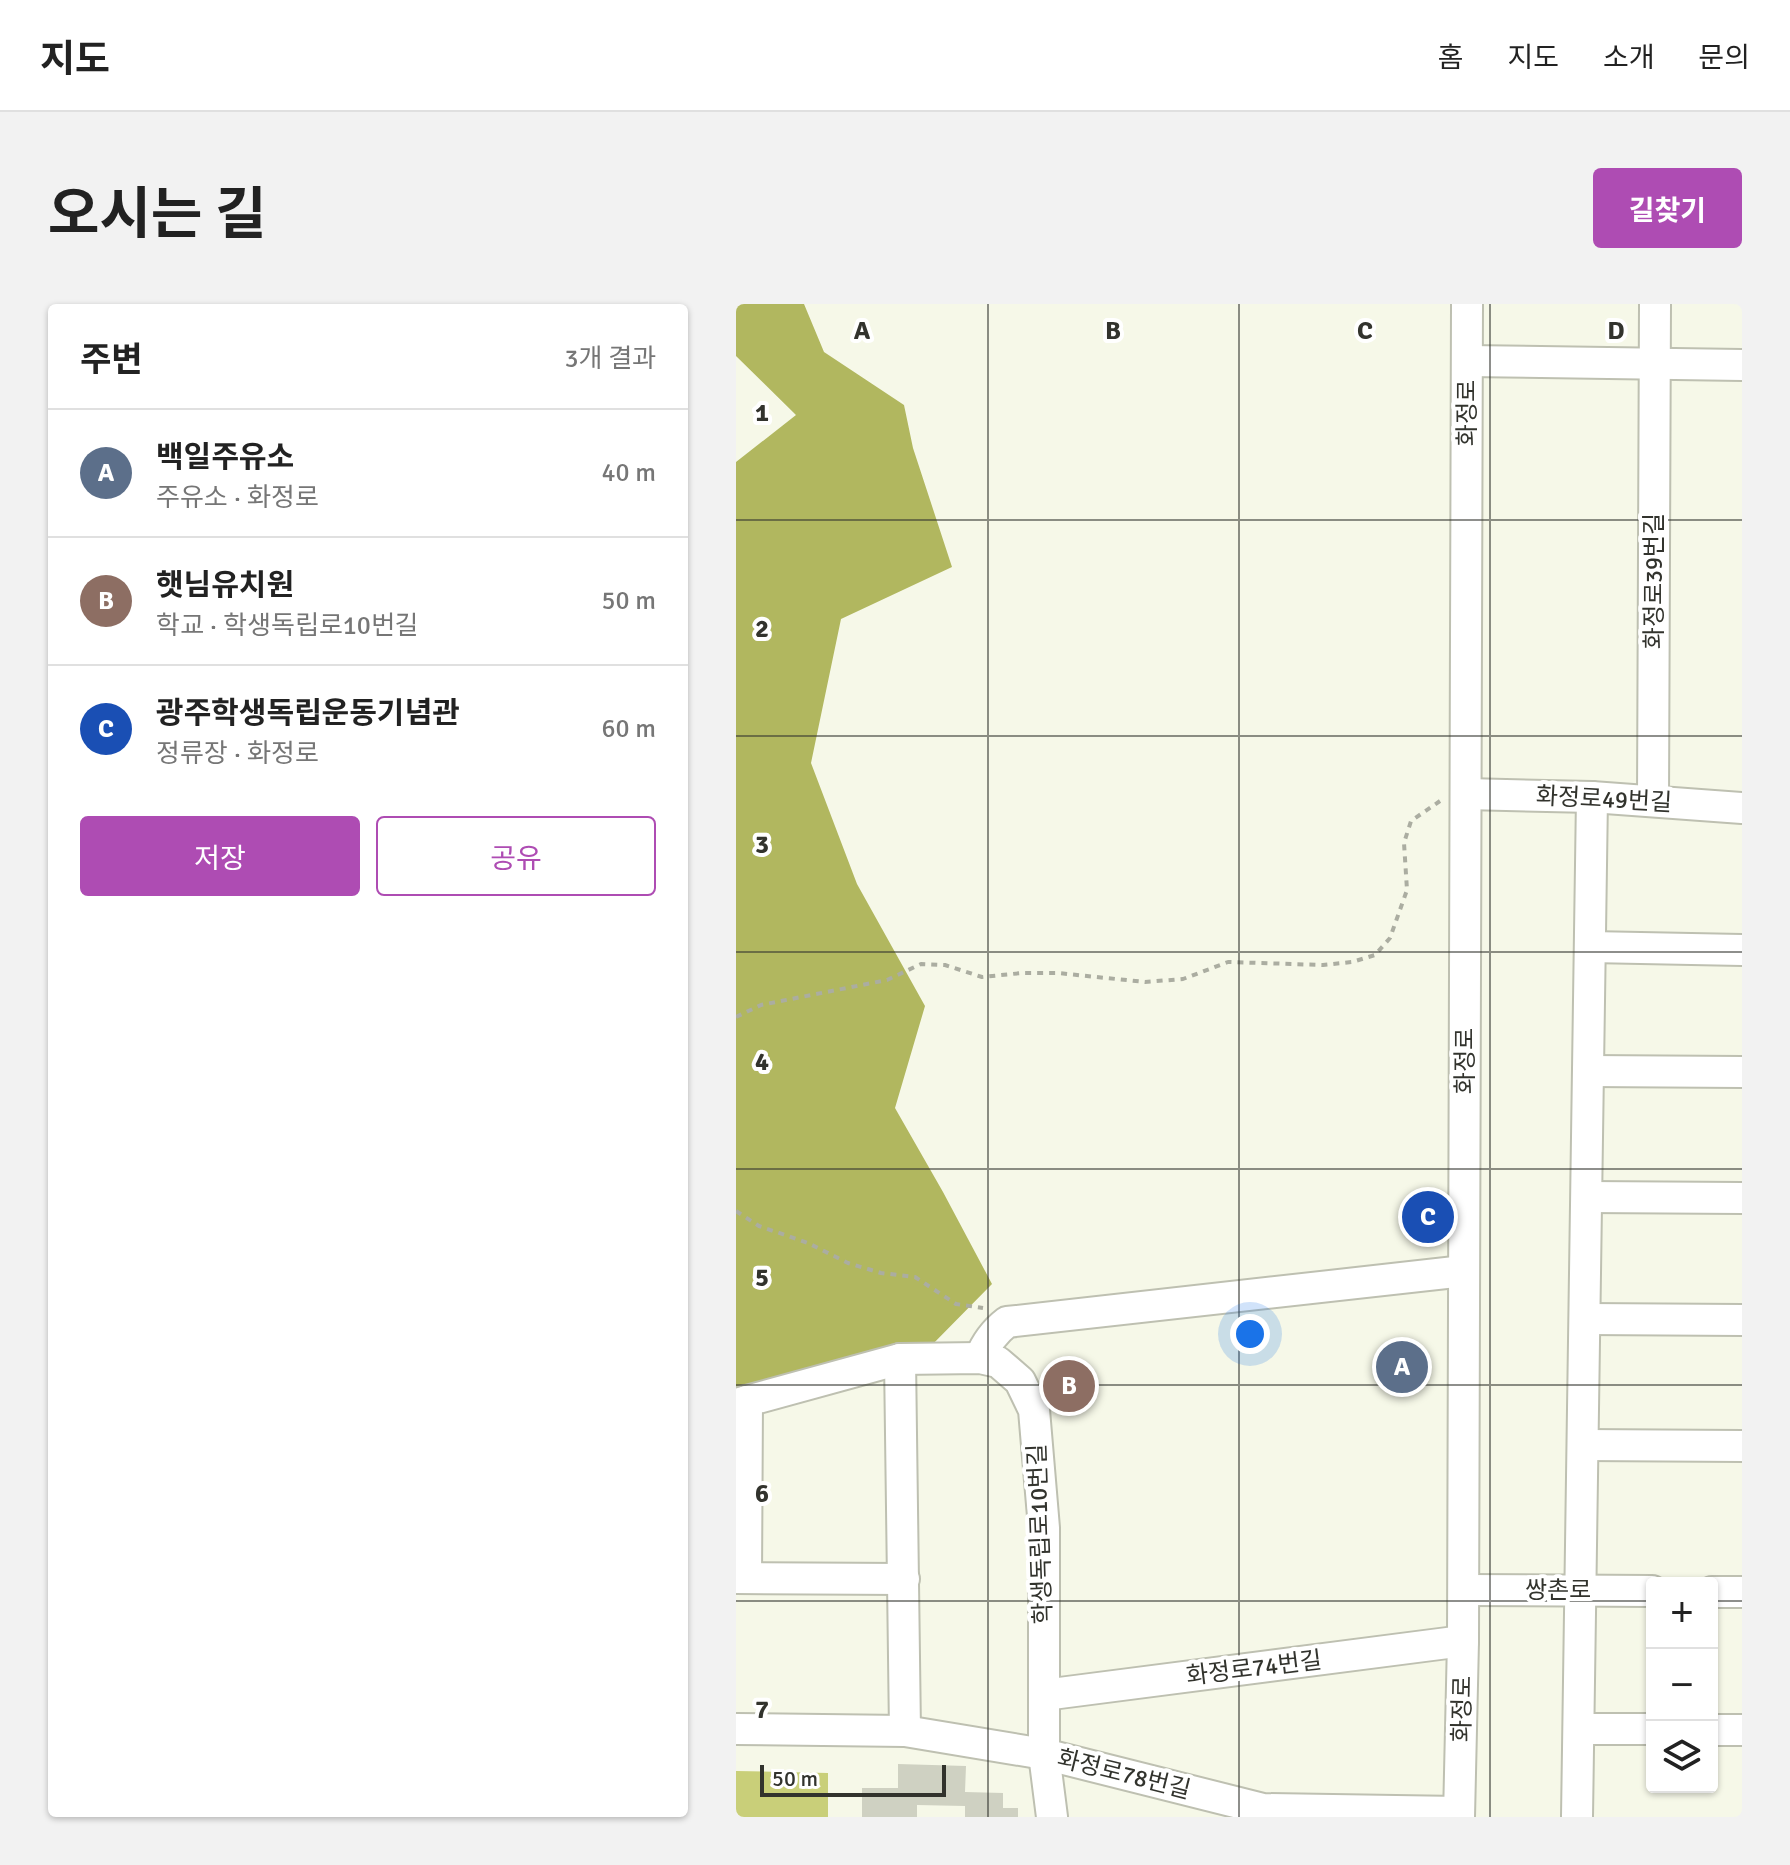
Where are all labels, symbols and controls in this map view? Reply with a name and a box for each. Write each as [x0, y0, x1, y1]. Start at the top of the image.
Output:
text: 지도 [40, 36, 110, 83]
text: 홈 [1438, 41, 1463, 75]
text: 지도 [1507, 41, 1559, 75]
text: 소개 [1603, 41, 1654, 75]
text: 문의 [1698, 41, 1750, 75]
button: 길찾기 [1593, 168, 1742, 248]
text: 오시는 길 [48, 180, 266, 249]
text: A [854, 315, 871, 347]
text: B [1105, 315, 1121, 347]
text: C [1357, 315, 1373, 347]
text: D [1607, 315, 1625, 347]
text: 주변 [80, 339, 143, 381]
text: 3개 결과 [564, 343, 656, 375]
street label: 화정로 [1452, 380, 1482, 446]
text: 1 [755, 397, 769, 429]
text: 백일주유소 [156, 439, 294, 476]
text: A [98, 457, 114, 489]
text: 40 m [601, 457, 656, 489]
text: 주유소 · 화정로 [156, 482, 319, 514]
street label: 화정로39번길 [1639, 513, 1669, 649]
text: 햇님유치원 [156, 567, 294, 604]
text: B [98, 585, 114, 617]
text: 50 m [601, 585, 656, 617]
text: 학교 · 학생독립로10번길 [156, 610, 419, 642]
text: 2 [755, 613, 769, 645]
text: 광주학생독립운동기념관 [156, 695, 460, 732]
text: C [98, 713, 114, 745]
text: 60 m [601, 713, 656, 745]
text: 정류장 · 화정로 [156, 738, 319, 770]
street label: 화정로49번길 [1535, 780, 1673, 818]
button: 저장 [80, 816, 360, 896]
button: 공유 [376, 816, 656, 896]
text: 3 [755, 829, 769, 861]
street label: 화정로 [1450, 1028, 1480, 1094]
text: 4 [755, 1046, 769, 1078]
pin: C [1402, 1187, 1454, 1247]
text: 5 [755, 1262, 769, 1294]
your location [1230, 1314, 1270, 1354]
pin: A [1376, 1337, 1428, 1397]
pin: B [1043, 1356, 1095, 1416]
street label: 학생독립로10번길 [1022, 1443, 1058, 1625]
text: 6 [755, 1478, 769, 1510]
street label: 쌍촌로 [1525, 1575, 1591, 1605]
map controls [1646, 1577, 1718, 1793]
button: + [1646, 1577, 1718, 1649]
street label: 화정로74번길 [1185, 1645, 1323, 1691]
button: − [1646, 1649, 1718, 1721]
street label: 화정로 [1446, 1676, 1478, 1742]
text: 7 [755, 1694, 769, 1726]
button: layers [1646, 1721, 1718, 1793]
street label: 화정로78번길 [1054, 1743, 1194, 1805]
scale bar [760, 1761, 946, 1797]
text: 50 m [772, 1765, 818, 1792]

